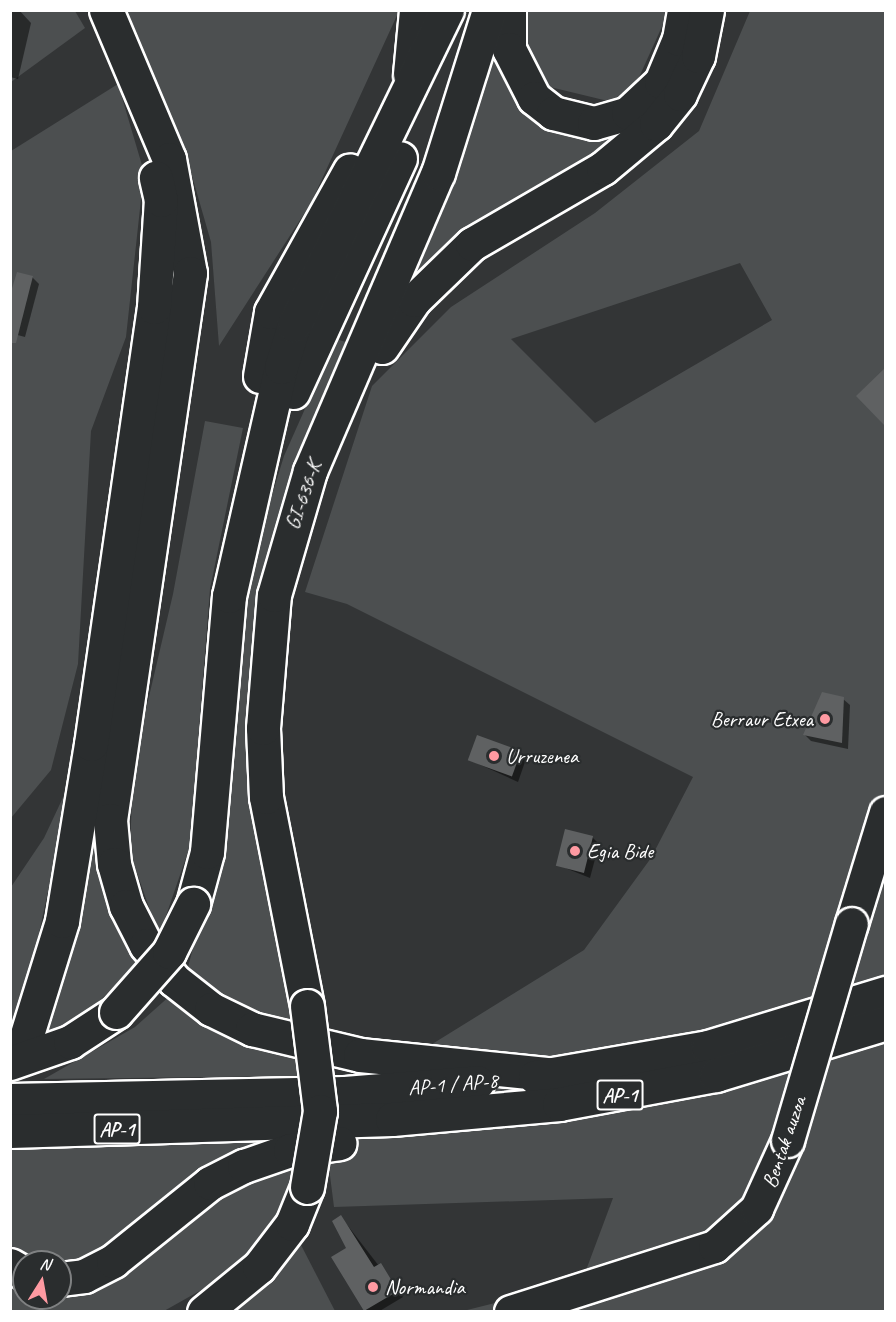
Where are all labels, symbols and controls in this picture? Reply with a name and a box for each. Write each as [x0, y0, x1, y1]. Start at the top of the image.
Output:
street label: GI-636-K [280, 457, 326, 533]
place label: Berraur Etxea [711, 706, 813, 732]
marker: Berraur Etxea [818, 712, 832, 726]
place label: Urruzenea [506, 743, 578, 769]
marker: Urruzenea [487, 749, 501, 763]
place label: Egia Bide [587, 838, 653, 864]
marker: Egia Bide [568, 844, 582, 858]
street label: AP-1 / AP-8 [407, 1068, 499, 1100]
road number: AP-1 [596, 1078, 644, 1112]
street label: Bentak auzoa [757, 1093, 811, 1191]
road number: AP-1 [93, 1112, 141, 1146]
north arrow [12, 1250, 72, 1310]
text: N [38, 1254, 52, 1275]
place label: Normandia [385, 1274, 465, 1300]
marker: Normandia [366, 1280, 380, 1294]

